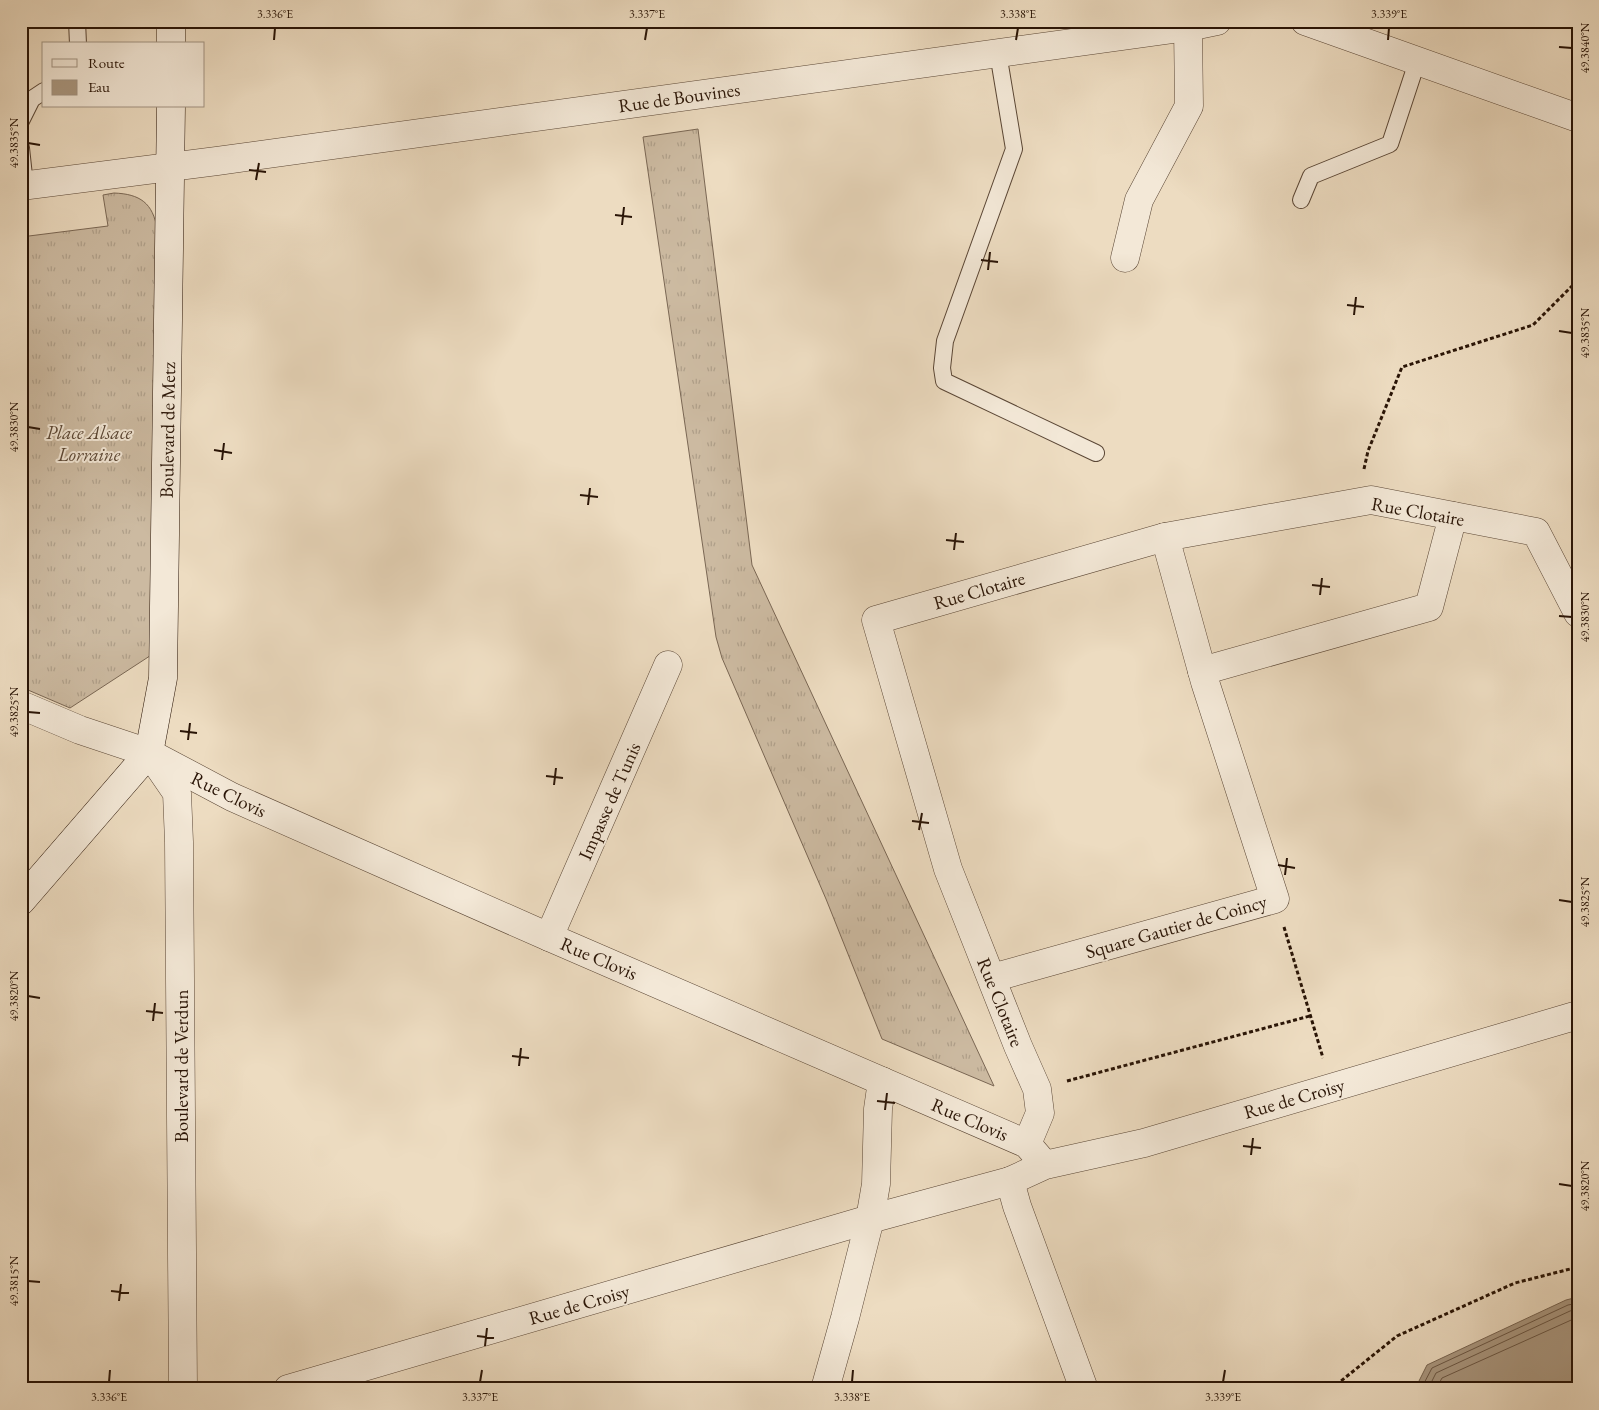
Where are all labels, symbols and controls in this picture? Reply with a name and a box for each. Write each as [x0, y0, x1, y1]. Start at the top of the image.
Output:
text: 3.336°E [257, 6, 293, 22]
text: 3.337°E [629, 6, 665, 22]
text: 3.338°E [1000, 6, 1036, 22]
text: 3.339°E [1371, 6, 1407, 22]
text: 49.3840°N [1577, 22, 1593, 73]
legend [42, 42, 205, 108]
text: Route [88, 53, 125, 72]
text: Eau [88, 77, 110, 96]
street label: Rue de Bouvines [617, 77, 742, 118]
text: 49.3835°N [6, 117, 22, 168]
text: 49.3835°N [1577, 307, 1593, 358]
street label: Boulevard de Metz [154, 361, 181, 498]
text: 49.3830°N [6, 401, 22, 452]
park label: Place Alsace Lorraine [46, 420, 133, 467]
street label: Rue Clotaire [1369, 491, 1466, 532]
street label: Rue Clotaire [930, 565, 1028, 615]
text: 49.3830°N [1577, 591, 1593, 642]
text: 49.3825°N [6, 686, 22, 737]
street label: Impasse de Tunis [572, 738, 647, 864]
street label: Rue Clovis [187, 765, 271, 823]
text: 49.3825°N [1577, 876, 1593, 927]
street label: Square Gautier de Coincy [1083, 888, 1270, 964]
street label: Rue Clovis [557, 931, 641, 986]
street label: Rue Clotaire [971, 954, 1030, 1051]
text: 49.3820°N [6, 970, 22, 1021]
street label: Boulevard de Verdun [169, 989, 194, 1143]
street label: Rue de Croisy [1241, 1072, 1348, 1125]
street label: Rue Clovis [928, 1092, 1012, 1147]
text: 49.3820°N [1577, 1160, 1593, 1211]
text: 49.3815°N [6, 1255, 22, 1306]
street label: Rue de Croisy [526, 1278, 633, 1331]
text: 3.336°E [91, 1389, 127, 1405]
text: 3.337°E [462, 1389, 498, 1405]
text: 3.338°E [834, 1389, 870, 1405]
text: 3.339°E [1205, 1389, 1241, 1405]

